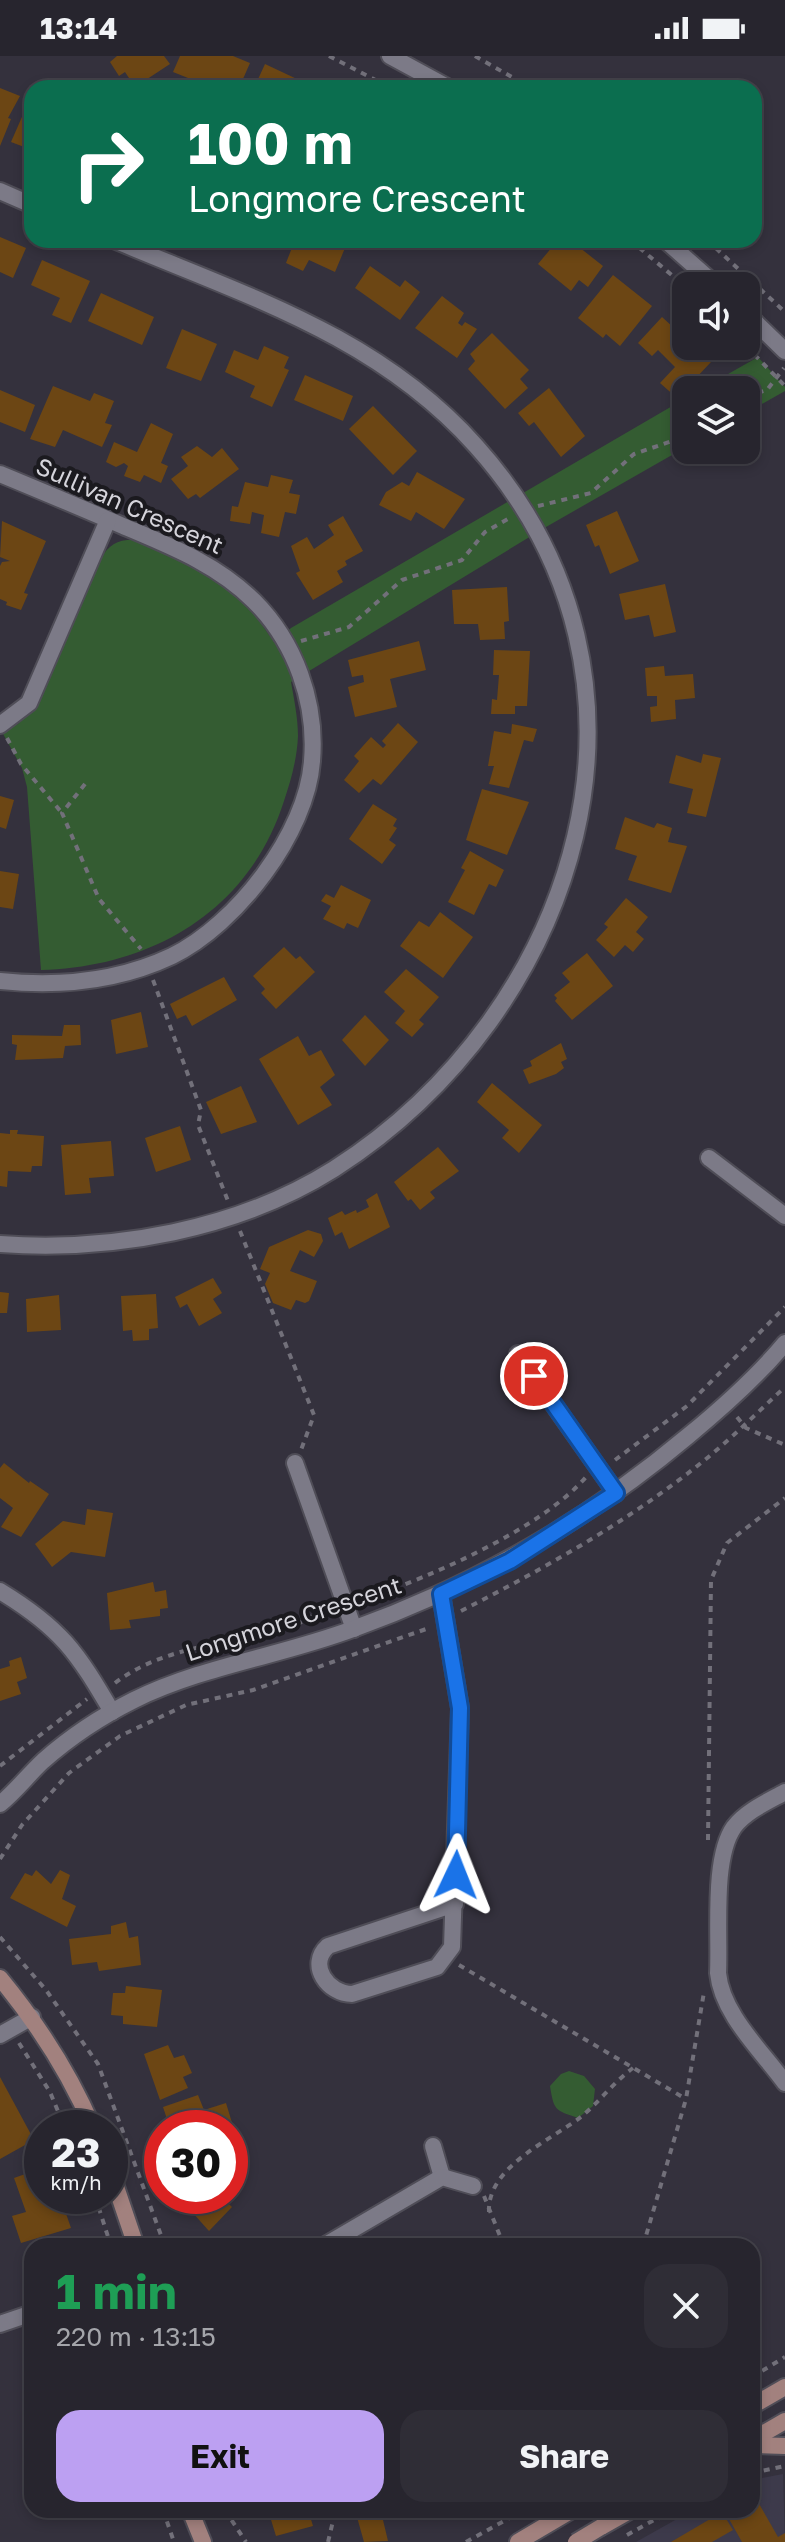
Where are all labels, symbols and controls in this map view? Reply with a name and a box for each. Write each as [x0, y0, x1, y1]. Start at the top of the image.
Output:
text: 13:14 [40, 10, 118, 46]
text: 100 m [188, 109, 353, 176]
icon: right [56, 112, 160, 216]
text: Longmore Crescent [188, 177, 526, 220]
map controls [672, 272, 760, 464]
button: sound [672, 272, 760, 360]
button: layers [672, 376, 760, 464]
street label: Sullivan Crescent [32, 451, 228, 559]
pin [500, 1342, 568, 1410]
icon: arrive [512, 1354, 556, 1398]
street label: Longmore Crescent [181, 1569, 405, 1667]
position arrow [414, 1833, 498, 1917]
speed limit sign: 30 [144, 2110, 248, 2214]
text: 23 [52, 2128, 100, 2176]
text: km/h [51, 2170, 101, 2194]
text: 1 min [56, 2262, 177, 2320]
button: close [644, 2264, 728, 2348]
text: 220 m · 13:15 [56, 2321, 216, 2352]
button: Exit [56, 2410, 384, 2502]
button: Share [400, 2410, 728, 2502]

